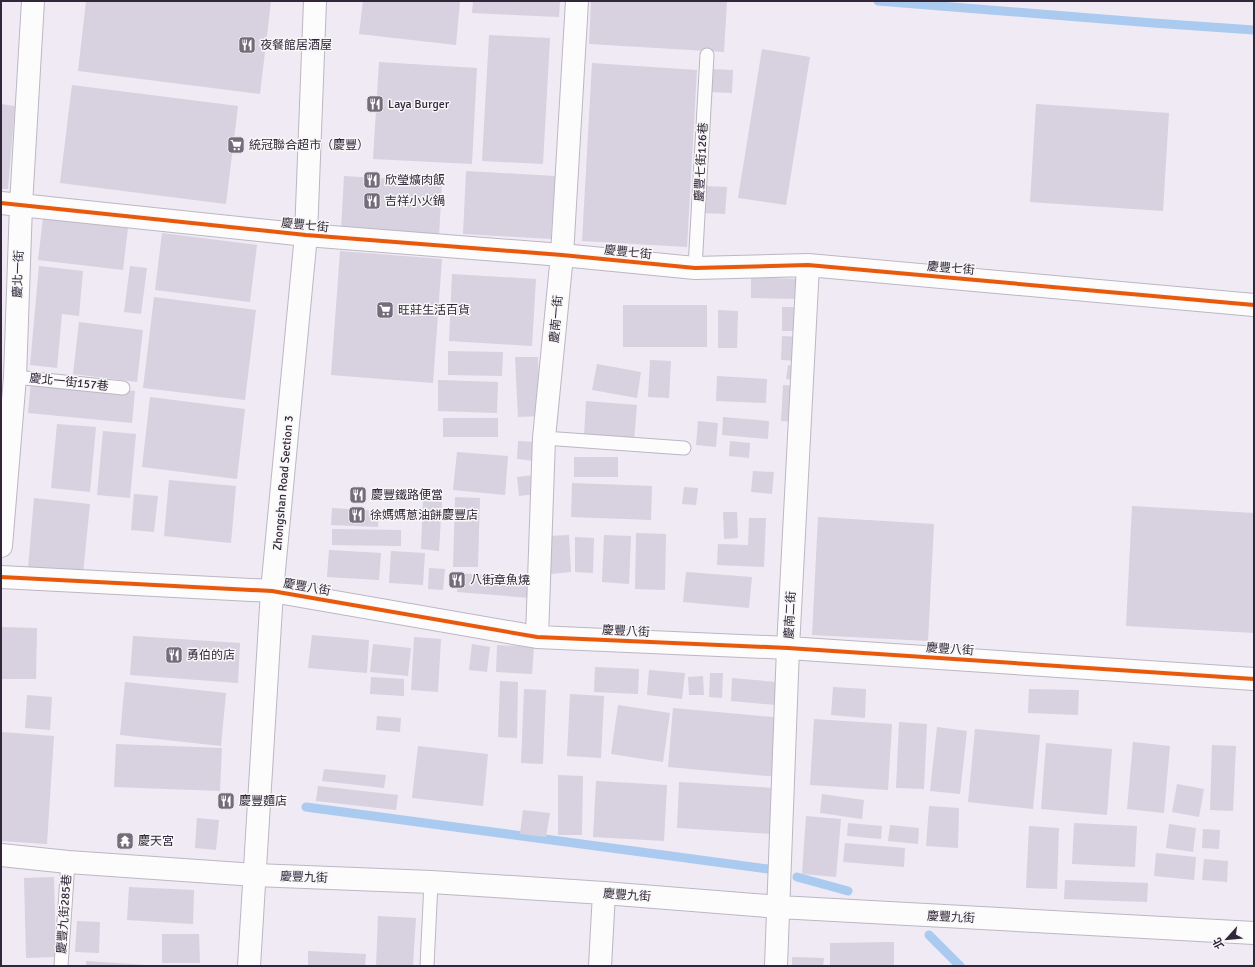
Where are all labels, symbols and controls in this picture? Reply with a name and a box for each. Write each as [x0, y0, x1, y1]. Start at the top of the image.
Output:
restaurant icon: 夜餐館居酒屋 [237, 35, 257, 55]
place label: 夜餐館居酒屋 [260, 38, 332, 53]
restaurant icon: Laya Burger [365, 94, 385, 114]
place label: Laya Burger [388, 97, 450, 112]
street label: 慶豐七街126巷 [692, 122, 711, 202]
supermarket icon: 統冠聯合超市（慶豐） [226, 135, 246, 155]
place label: 統冠聯合超市（慶豐） [249, 138, 369, 153]
restaurant icon: 欣瑩爌肉飯 [362, 170, 382, 190]
place label: 欣瑩爌肉飯 [385, 173, 445, 188]
restaurant icon: 吉祥小火鍋 [362, 191, 382, 211]
place label: 吉祥小火鍋 [385, 194, 445, 209]
street label: 慶豐七街 [280, 216, 330, 235]
street label: 慶豐七街 [603, 243, 653, 262]
street label: 慶北一街 [10, 250, 27, 298]
street label: 慶豐七街 [926, 259, 976, 278]
street label: 慶南一街 [547, 294, 566, 344]
supermarket icon: 旺莊生活百貨 [375, 300, 395, 320]
place label: 旺莊生活百貨 [398, 303, 470, 318]
street label: 慶北一街157巷 [29, 371, 109, 394]
street label: Zhongshan Road Section 3 [270, 415, 297, 551]
restaurant icon: 慶豐鐵路便當 [348, 485, 368, 505]
place label: 慶豐鐵路便當 [371, 488, 443, 503]
restaurant icon: 徐媽媽蔥油餅慶豐店 [347, 505, 367, 525]
place label: 徐媽媽蔥油餅慶豐店 [370, 508, 478, 523]
restaurant icon: 八街章魚燒 [447, 570, 467, 590]
place label: 八街章魚燒 [470, 573, 530, 588]
street label: 慶豐八街 [282, 576, 332, 599]
street label: 慶南二街 [782, 591, 799, 639]
street label: 慶豐八街 [602, 623, 650, 640]
street label: 慶豐八街 [925, 640, 974, 659]
restaurant icon: 勇伯的店 [164, 645, 184, 665]
place label: 勇伯的店 [187, 648, 235, 663]
restaurant icon: 慶豐麵店 [216, 791, 236, 811]
place label: 慶豐麵店 [239, 794, 287, 809]
temple icon: 慶天宮 [115, 831, 135, 851]
place label: 慶天宮 [138, 834, 174, 849]
street label: 慶豐九街 [280, 869, 328, 886]
street label: 慶豐九街285巷 [54, 874, 75, 954]
street label: 慶豐九街 [602, 886, 651, 905]
street label: 慶豐九街 [927, 909, 975, 926]
north arrow [1207, 919, 1247, 959]
text: 北 [1210, 935, 1227, 951]

